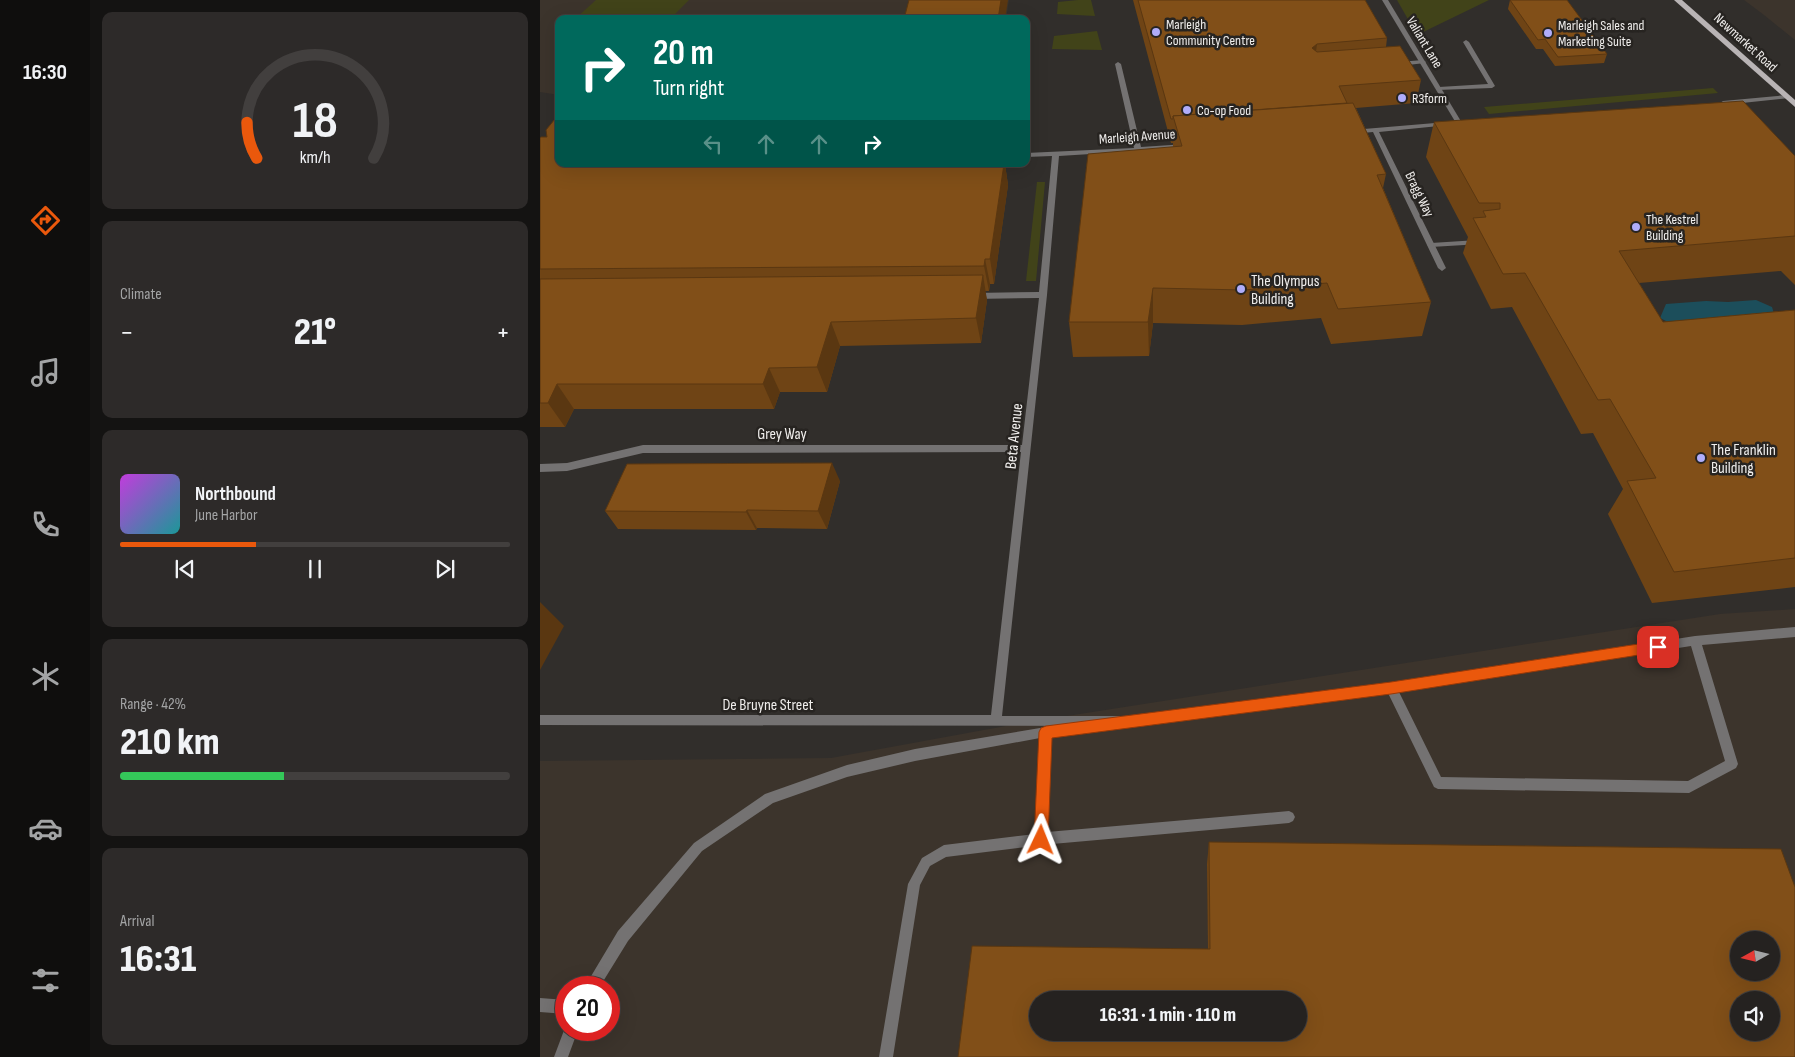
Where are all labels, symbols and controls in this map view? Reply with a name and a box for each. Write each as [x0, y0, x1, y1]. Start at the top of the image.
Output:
street label: Newmarket Road [1710, 9, 1781, 75]
street label: Valiant Lane [1403, 13, 1447, 71]
place label: Marleigh Community Centre [1166, 16, 1255, 49]
place label: Marleigh Sales and Marketing Suite [1558, 17, 1645, 50]
marker: Marleigh Community Centre [1150, 26, 1162, 38]
marker: Marleigh Sales and Marketing Suite [1542, 27, 1554, 39]
text: 20 m [653, 32, 714, 75]
icon: right [570, 35, 635, 100]
text: 16:30 [23, 59, 67, 86]
text: Turn right [653, 75, 724, 102]
text: 18 [293, 90, 337, 153]
place label: R3form [1412, 90, 1447, 107]
marker: R3form [1396, 92, 1408, 104]
place label: Co-op Food [1197, 102, 1251, 119]
marker: Co-op Food [1181, 104, 1193, 116]
street label: Marleigh Avenue [1098, 125, 1176, 148]
icon: left [699, 130, 727, 158]
icon: ahead [752, 130, 780, 158]
icon: ahead [805, 130, 833, 158]
icon: right [858, 130, 886, 158]
text: km/h [300, 147, 330, 168]
street label: Bragg Way [1401, 169, 1438, 220]
icon: directions [28, 203, 63, 238]
place label: The Kestrel Building [1646, 211, 1698, 244]
marker: The Kestrel Building [1630, 221, 1642, 233]
place label: The Olympus Building [1251, 272, 1320, 309]
marker: The Olympus Building [1235, 283, 1247, 295]
text: Climate [120, 285, 162, 304]
text: 21° [294, 310, 336, 355]
text: − [120, 316, 134, 349]
text: + [496, 316, 510, 349]
icon: music [28, 355, 63, 390]
street label: Beta Avenue [1002, 402, 1027, 470]
street label: Grey Way [757, 425, 807, 444]
place label: The Franklin Building [1711, 441, 1776, 478]
marker: The Franklin Building [1695, 452, 1707, 464]
text: Northbound [195, 483, 276, 506]
text: June Harbor [195, 506, 258, 525]
icon: phone [28, 507, 63, 542]
icon: previous [171, 555, 199, 583]
icon: pause [301, 555, 329, 583]
icon: next [431, 555, 459, 583]
pin [1637, 626, 1679, 668]
icon: arrive [1644, 633, 1672, 661]
icon: climate [28, 659, 63, 694]
text: Range · 42% [120, 695, 186, 714]
street label: De Bruyne Street [722, 696, 814, 715]
text: 210 km [120, 720, 219, 765]
icon: car [28, 811, 63, 846]
position arrow [1014, 813, 1066, 865]
text: Arrival [120, 912, 154, 931]
north arrow [1730, 931, 1780, 981]
map controls [1730, 931, 1780, 1041]
text: 16:31 [120, 937, 196, 982]
icon: filters [28, 963, 63, 998]
speed limit sign: 20 [555, 976, 620, 1041]
button: sound [1730, 991, 1780, 1041]
text: 16:31 · 1 min · 110 m [1100, 1004, 1236, 1027]

